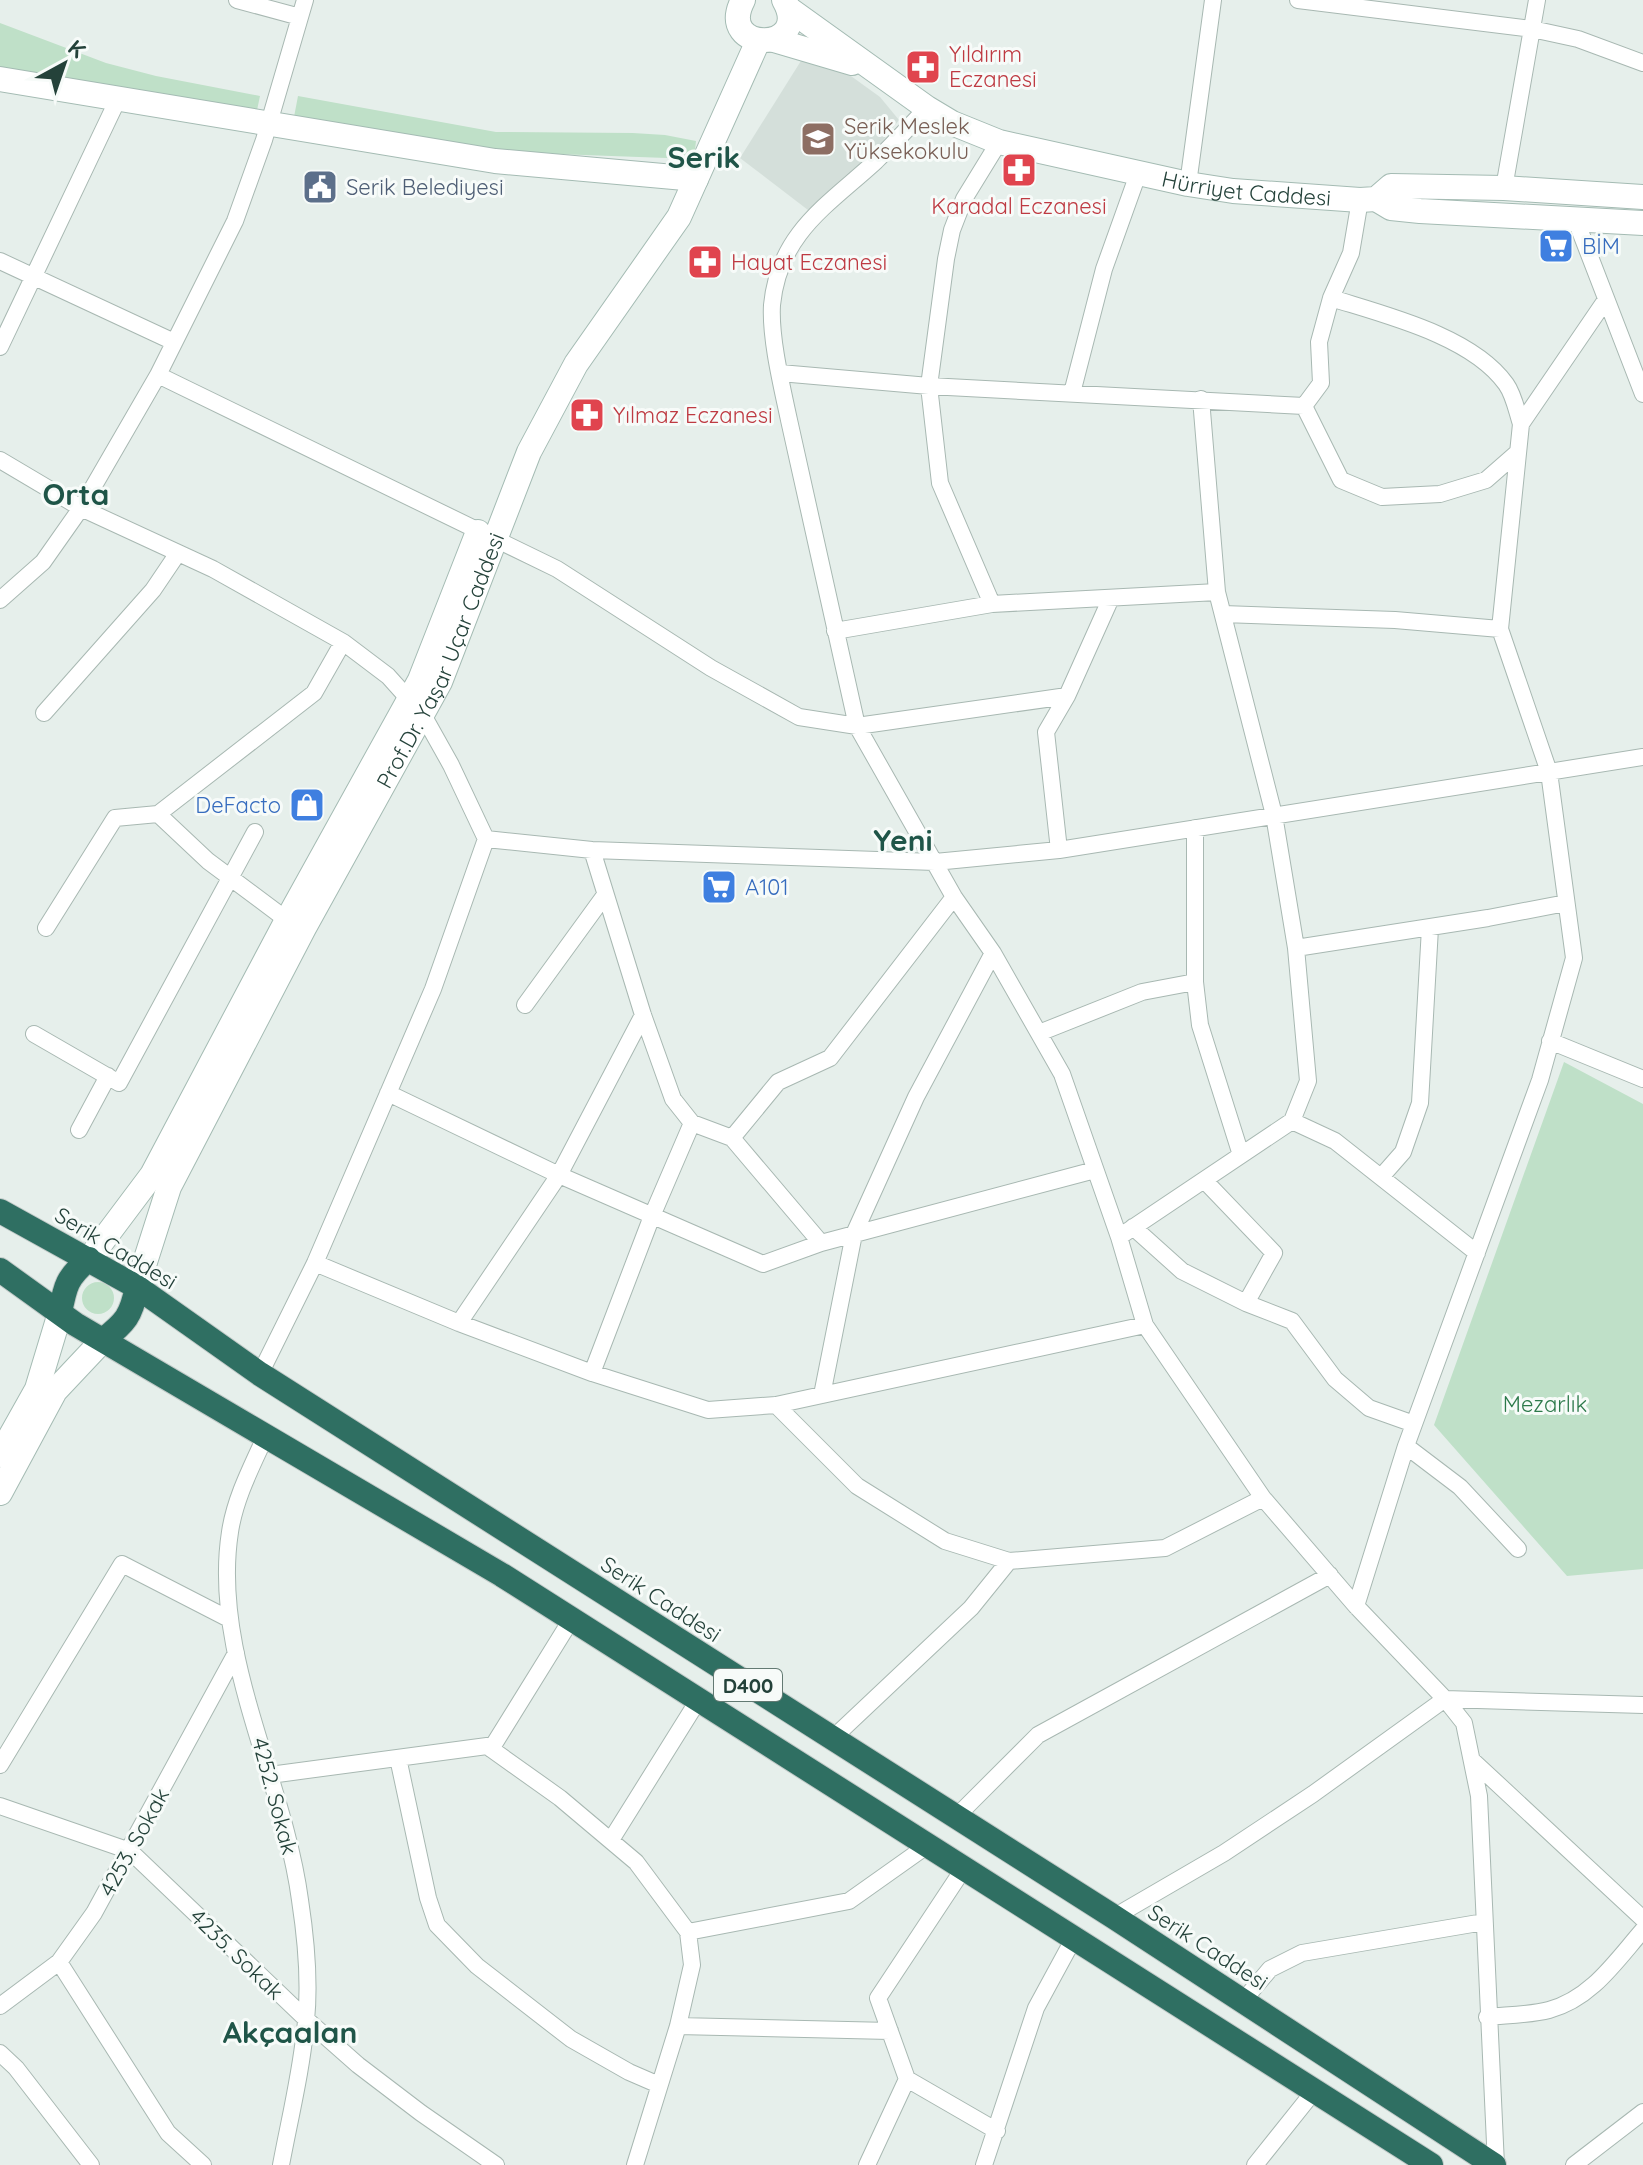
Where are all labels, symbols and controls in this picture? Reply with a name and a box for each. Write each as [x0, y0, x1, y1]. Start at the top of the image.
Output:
north arrow [24, 24, 104, 104]
text: K [62, 33, 91, 64]
place label: Yıldırım Eczanesi [949, 40, 1037, 93]
pharmacy icon: Yıldırım Eczanesi [904, 48, 942, 86]
place label: Serik Meslek Yüksekokulu [844, 112, 970, 165]
school or university icon: Serik Meslek Yüksekokulu [799, 120, 837, 158]
district label: Serik [668, 138, 740, 176]
pharmacy icon: Karadal Eczanesi [1000, 151, 1038, 189]
street label: Hürriyet Caddesi [1159, 165, 1332, 212]
public building icon: Serik Belediyesi [301, 168, 339, 206]
place label: Serik Belediyesi [346, 173, 504, 201]
place label: Karadal Eczanesi [931, 192, 1107, 220]
supermarket icon: BİM [1537, 227, 1575, 265]
place label: BİM [1582, 232, 1620, 260]
pharmacy icon: Hayat Eczanesi [686, 243, 724, 281]
place label: Hayat Eczanesi [731, 248, 887, 276]
pharmacy icon: Yılmaz Eczanesi [568, 396, 606, 434]
place label: Yılmaz Eczanesi [613, 401, 773, 429]
district label: Orta [43, 475, 109, 513]
street label: Prof.Dr. Yaşar Uçar Caddesi [370, 529, 510, 793]
shop icon: DeFacto [288, 786, 326, 824]
place label: DeFacto [195, 791, 281, 819]
district label: Yeni [873, 821, 933, 859]
supermarket icon: A101 [700, 868, 738, 906]
place label: A101 [745, 873, 789, 901]
street label: Serik Caddesi [50, 1201, 182, 1295]
park label: Mezarlık [1503, 1390, 1587, 1418]
street label: Serik Caddesi [596, 1550, 726, 1648]
road number: D400 [714, 1669, 782, 1701]
street label: 4252. Sokak [246, 1734, 304, 1858]
street label: 4253. Sokak [93, 1783, 175, 1901]
street label: Serik Caddesi [1143, 1898, 1273, 1996]
street label: 4235. Sokak [184, 1903, 290, 2005]
district label: Akçaalan [223, 2013, 357, 2051]

